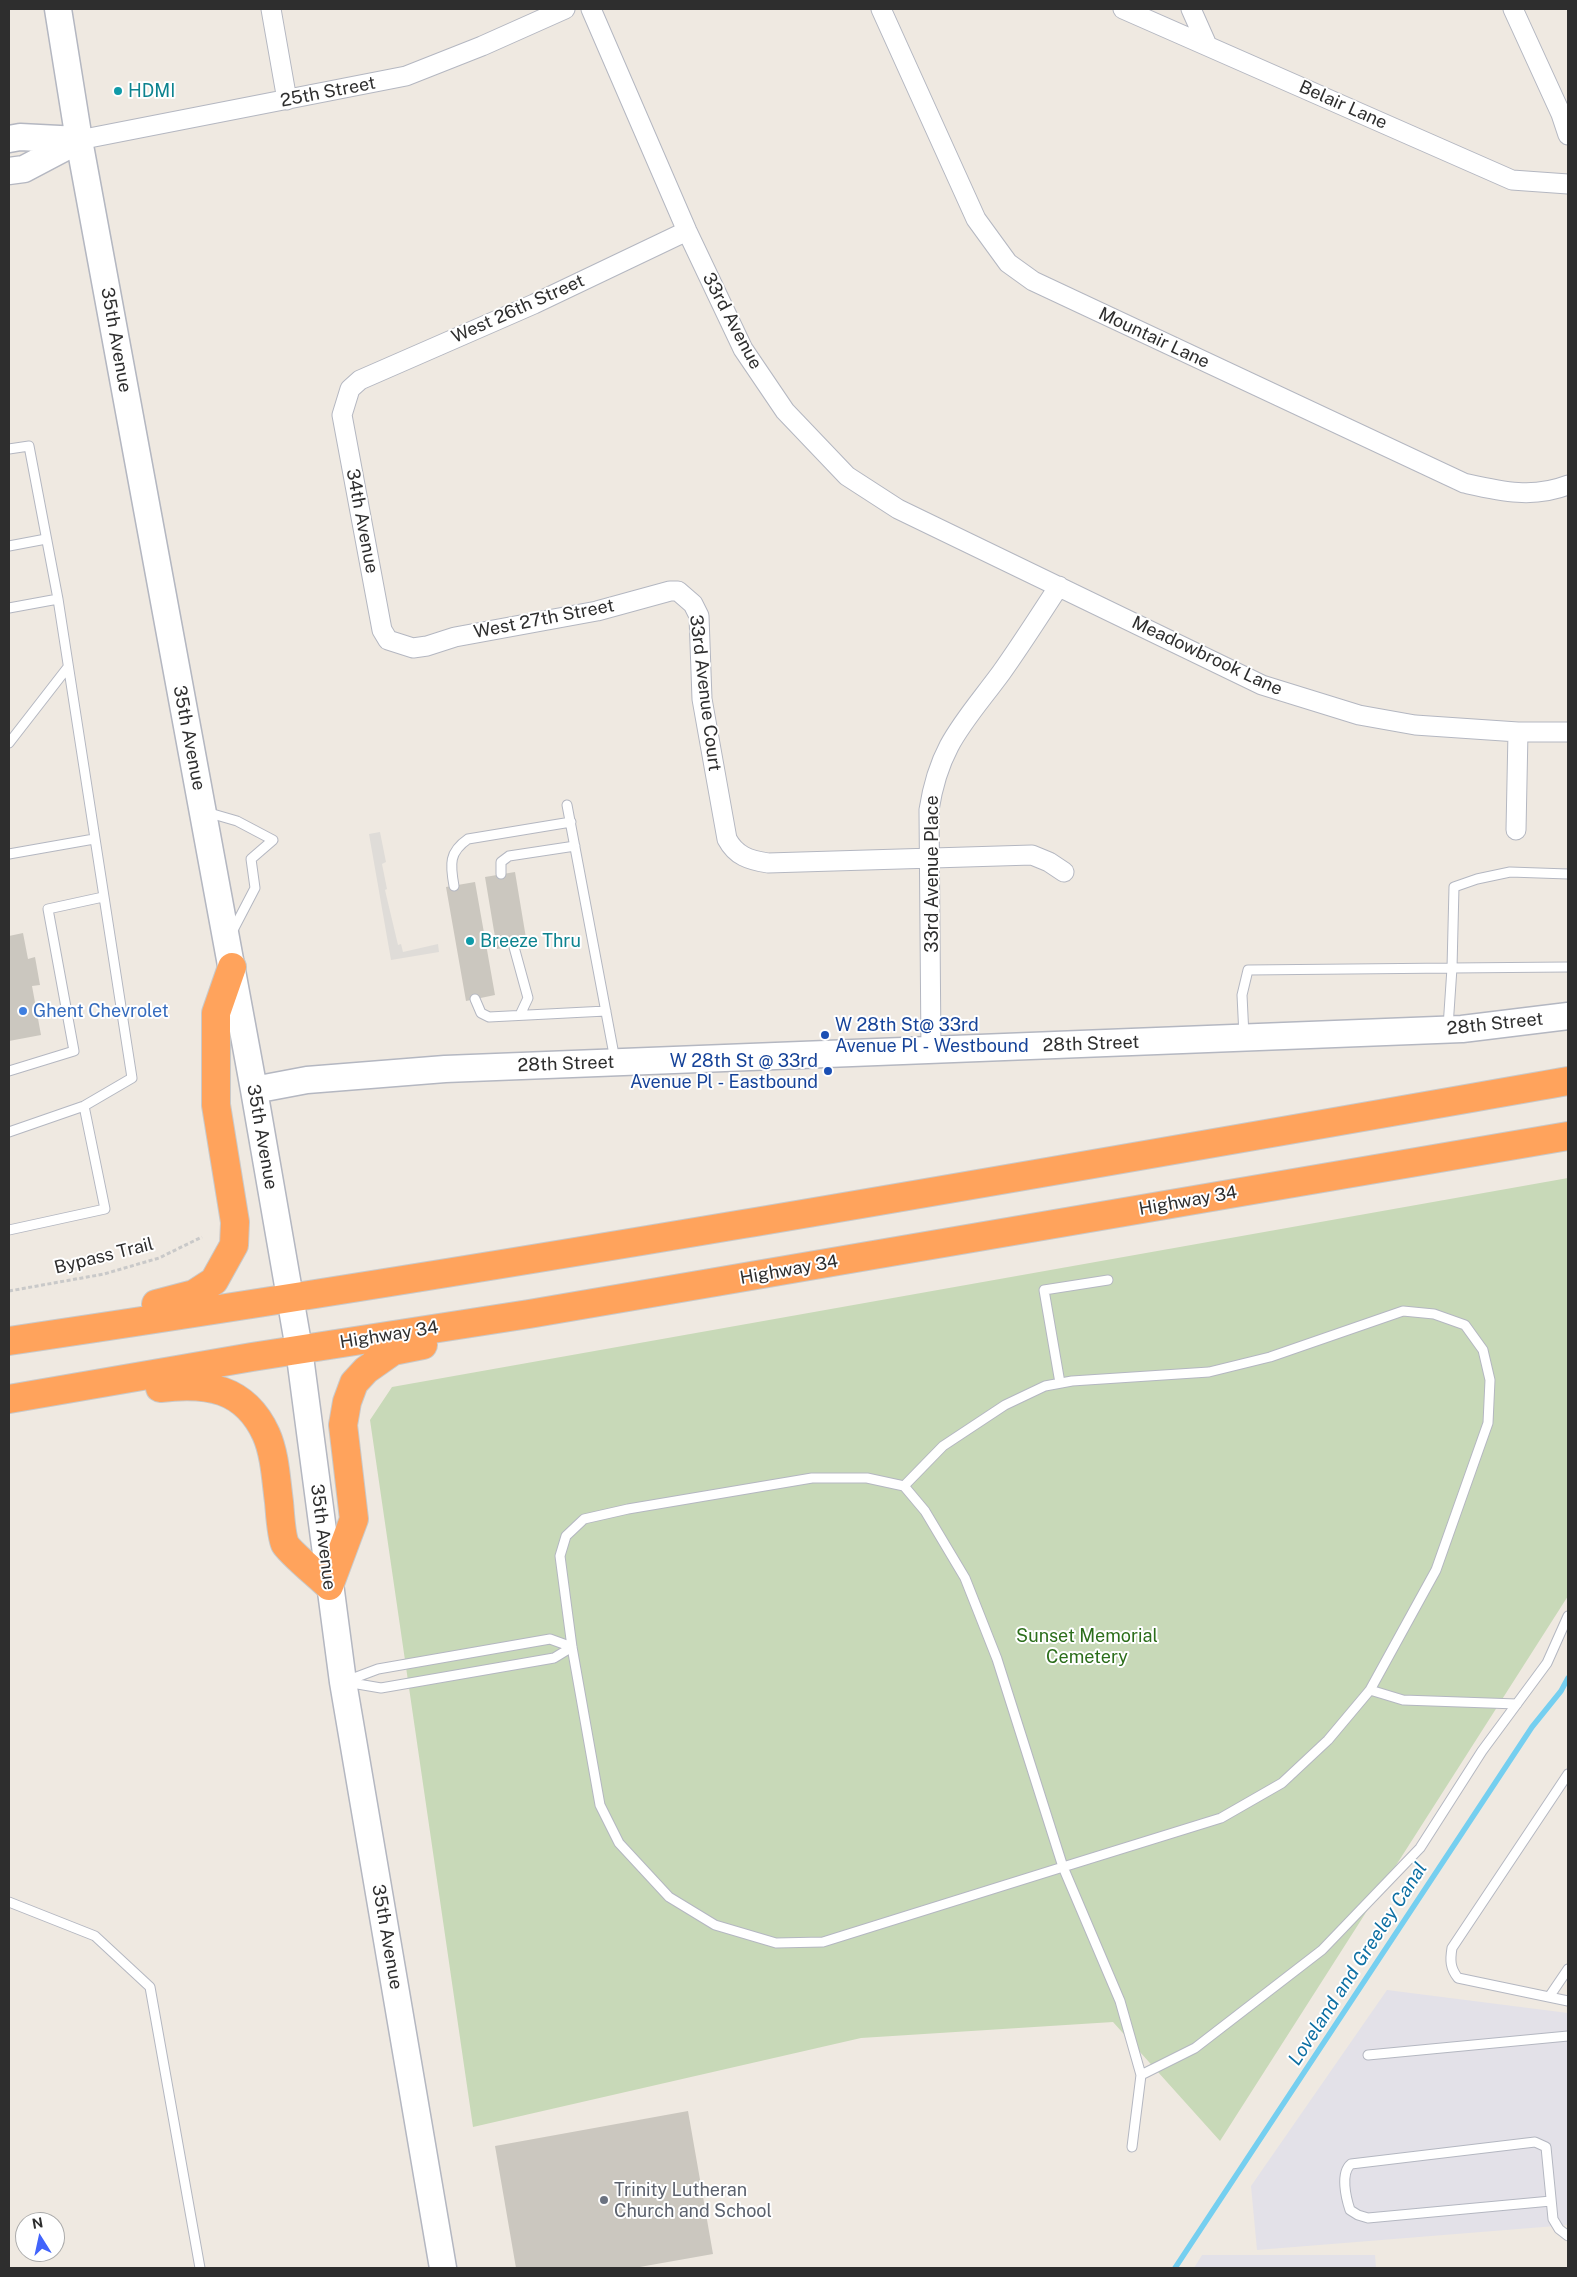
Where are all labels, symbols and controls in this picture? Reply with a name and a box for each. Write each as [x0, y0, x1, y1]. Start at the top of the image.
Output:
street label: 25th Street [279, 72, 377, 112]
street label: Belair Lane [1296, 76, 1390, 134]
place label: HDMI [128, 80, 175, 102]
marker: HDMI [112, 85, 124, 97]
street label: 33rd Avenue [697, 269, 767, 373]
street label: West 26th Street [448, 270, 588, 348]
street label: 35th Avenue [96, 286, 136, 394]
street label: Mountair Lane [1095, 303, 1213, 373]
street label: 34th Avenue [341, 467, 383, 575]
street label: West 27th Street [472, 595, 616, 643]
street label: Meadowbrook Lane [1128, 612, 1286, 700]
street label: 33rd Avenue Court [685, 613, 725, 773]
street label: 35th Avenue [168, 684, 210, 792]
street label: 33rd Avenue Place [921, 795, 943, 953]
place label: Breeze Thru [480, 930, 581, 952]
marker: Breeze Thru [464, 935, 476, 947]
place label: Ghent Chevrolet [33, 1000, 169, 1022]
marker: Ghent Chevrolet [17, 1005, 29, 1017]
street label: 28th Street [1446, 1008, 1544, 1040]
place label: W 28th St@ 33rd Avenue Pl - Westbound [835, 1014, 1029, 1056]
marker: W 28th St@ 33rd Avenue Pl - Westbound [819, 1029, 831, 1041]
street label: 28th Street [1042, 1032, 1140, 1056]
place label: W 28th St @ 33rd Avenue Pl - Eastbound [630, 1050, 818, 1092]
street label: 28th Street [517, 1052, 615, 1076]
marker: W 28th St @ 33rd Avenue Pl - Eastbound [822, 1065, 834, 1077]
street label: 35th Avenue [242, 1083, 282, 1191]
street label: Highway 34 [1137, 1182, 1239, 1220]
street label: Bypass Trail [52, 1233, 156, 1279]
street label: Highway 34 [738, 1251, 840, 1289]
street label: Highway 34 [338, 1317, 440, 1353]
street label: 35th Avenue [306, 1483, 340, 1591]
park label: Sunset Memorial Cemetery [1016, 1625, 1158, 1668]
water label: Loveland and Greeley Canal [1284, 1858, 1432, 2070]
street label: 35th Avenue [367, 1883, 407, 1991]
place label: Trinity Lutheran Church and School [614, 2179, 772, 2222]
marker: Trinity Lutheran Church and School [598, 2194, 610, 2206]
north arrow [15, 2212, 65, 2262]
text: N [31, 2214, 44, 2232]

